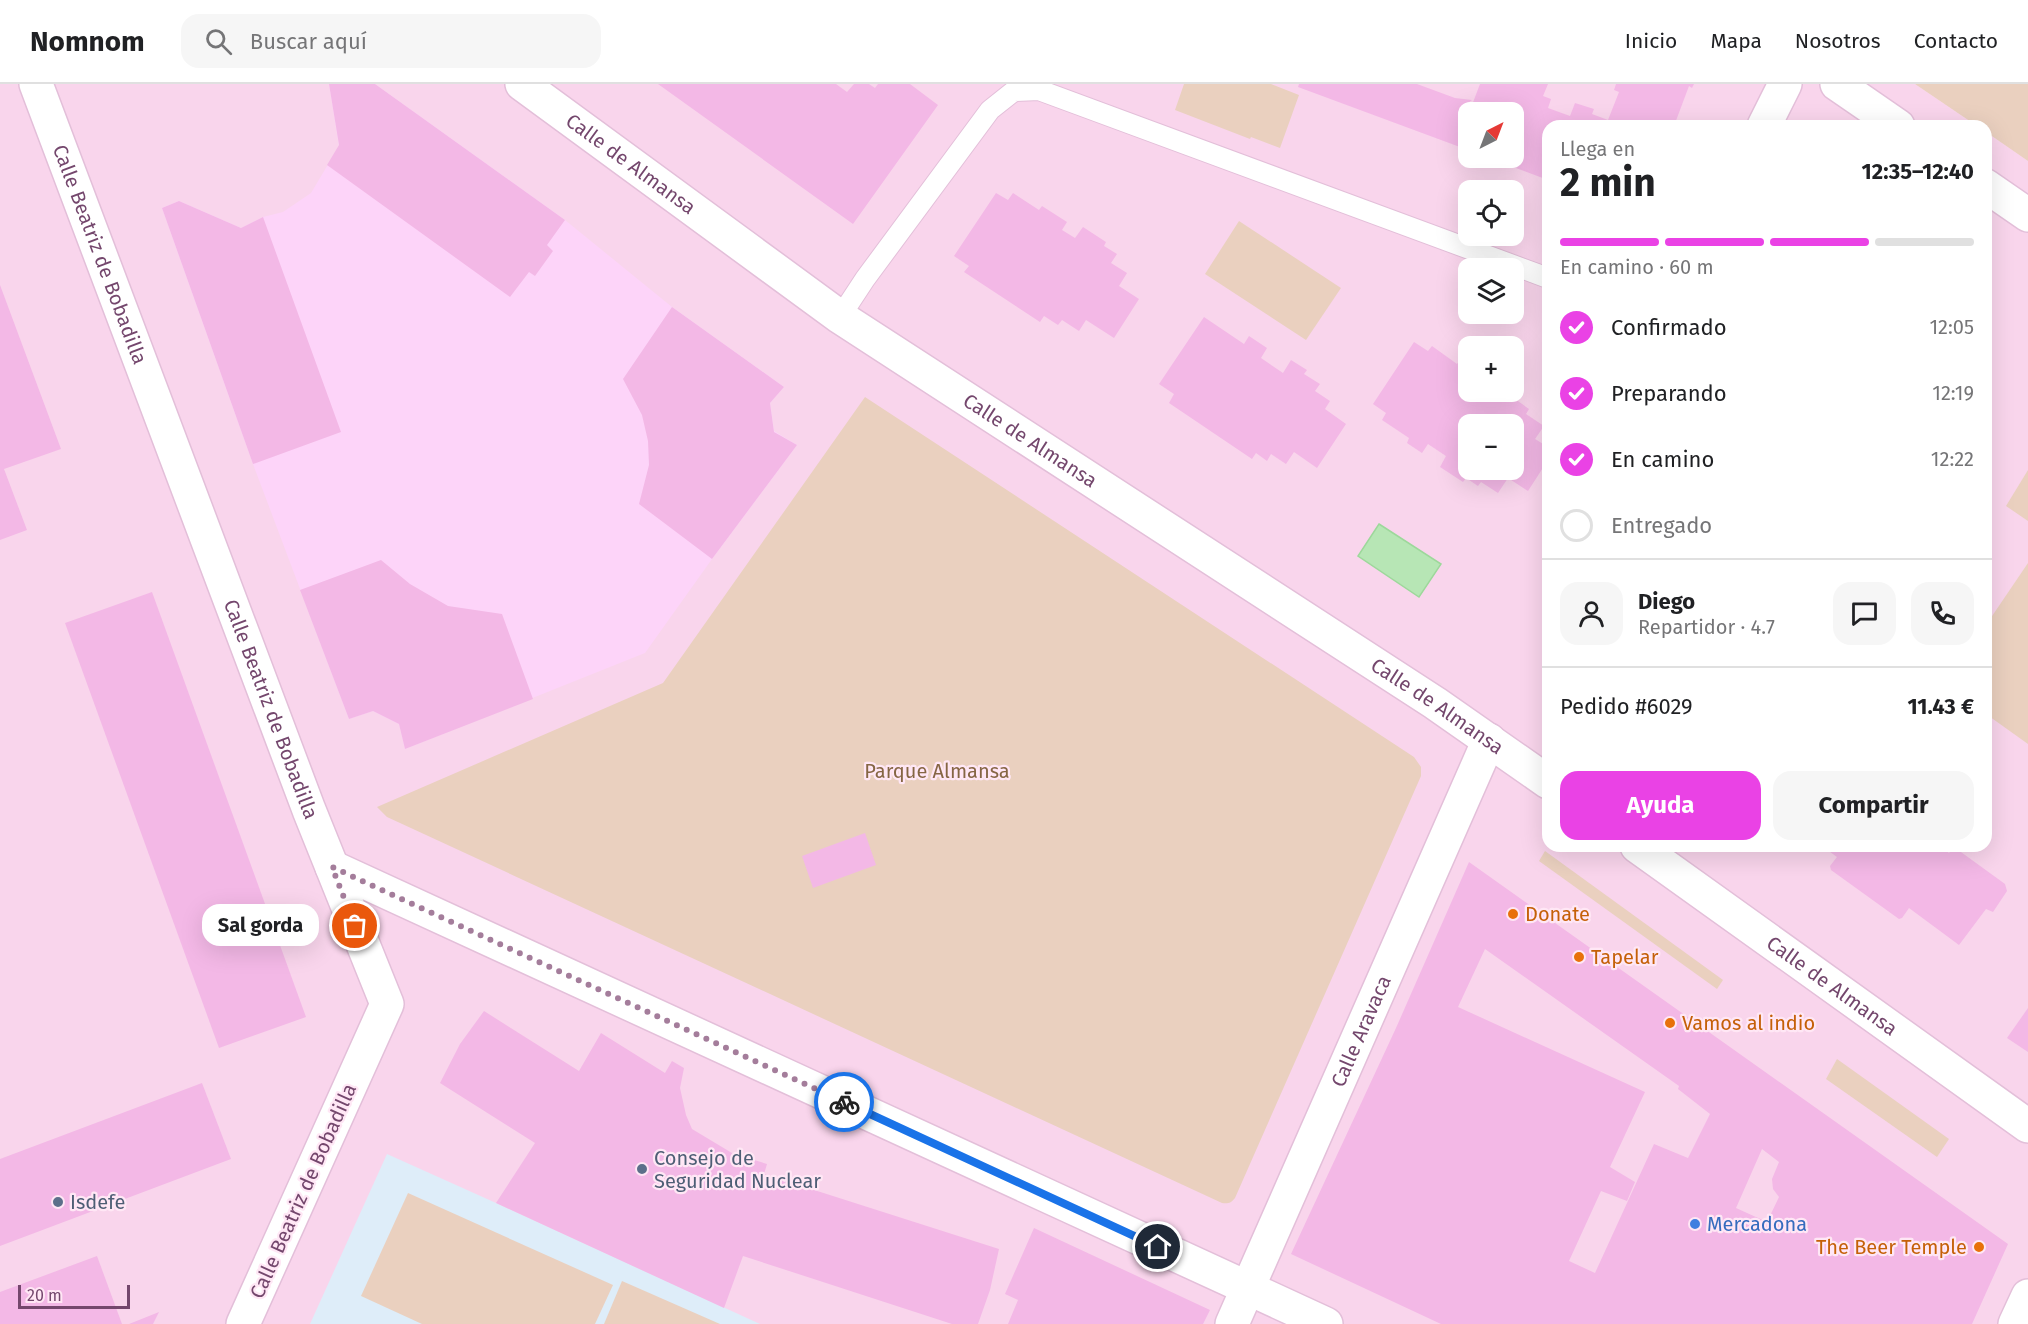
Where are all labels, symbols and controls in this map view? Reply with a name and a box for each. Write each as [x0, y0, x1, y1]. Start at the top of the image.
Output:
search box [181, 14, 601, 68]
text: Nomnom [30, 25, 145, 58]
icon: search [202, 25, 235, 58]
text: Buscar aquí [250, 28, 367, 55]
text: Inicio [1625, 28, 1677, 54]
text: Mapa [1710, 28, 1762, 54]
text: Nosotros [1795, 28, 1881, 54]
text: Contacto [1914, 28, 1998, 54]
north arrow [1458, 102, 1524, 168]
map controls [1458, 102, 1524, 480]
street label: Calle de Almansa [561, 108, 700, 219]
text: Llega en [1560, 137, 1635, 161]
street label: Calle Beatriz de Bobadilla [48, 141, 152, 368]
text: 12:35–12:40 [1862, 158, 1974, 185]
text: 2 min [1560, 160, 1656, 206]
button: locate [1458, 180, 1524, 246]
text: En camino · 60 m [1560, 255, 1714, 279]
button: layers [1458, 258, 1524, 324]
icon: check [1560, 311, 1593, 344]
text: Confirmado [1611, 314, 1727, 341]
text: 12:05 [1929, 315, 1974, 339]
button: + [1458, 336, 1524, 402]
icon: check [1560, 377, 1593, 410]
text: Preparando [1611, 380, 1727, 407]
text: 12:19 [1932, 381, 1974, 405]
street label: Calle de Almansa [959, 388, 1102, 493]
button: − [1458, 414, 1524, 480]
icon: check [1560, 443, 1593, 476]
text: En camino [1611, 446, 1714, 473]
text: 12:22 [1931, 447, 1974, 471]
text: Entregado [1611, 512, 1712, 539]
button: person [1560, 582, 1623, 645]
button: chat [1833, 582, 1896, 645]
button: phone [1911, 582, 1974, 645]
text: Diego [1638, 588, 1695, 615]
street label: Calle Beatriz de Bobadilla [219, 596, 323, 823]
text: Repartidor · 4.7 [1638, 615, 1775, 639]
street label: Calle de Almansa [1366, 653, 1508, 759]
text: Pedido #6029 [1560, 693, 1693, 720]
text: 11.43 € [1907, 693, 1974, 720]
park label: Parque Almansa [864, 759, 1010, 783]
button: Ayuda [1560, 771, 1761, 840]
button: Compartir [1773, 771, 1974, 840]
pin [329, 900, 380, 951]
place label: Donate [1525, 902, 1590, 926]
callout: Sal gorda [202, 905, 319, 947]
marker: Donate [1506, 907, 1520, 921]
icon: bag [338, 909, 371, 942]
text: Sal gorda [218, 913, 303, 937]
street label: Calle de Almansa [1762, 931, 1902, 1041]
place label: Tapelar [1591, 945, 1659, 969]
marker: Tapelar [1572, 950, 1586, 964]
street label: Calle Aravaca [1326, 972, 1396, 1091]
place label: Vamos al indio [1682, 1011, 1815, 1035]
marker: Vamos al indio [1663, 1016, 1677, 1030]
courier [814, 1072, 874, 1132]
street label: Calle Beatriz de Bobadilla [245, 1080, 361, 1302]
icon: bike [828, 1086, 861, 1119]
place label: Consejo de Seguridad Nuclear [654, 1146, 821, 1193]
marker: Consejo de Seguridad Nuclear [635, 1162, 649, 1176]
place label: Isdefe [70, 1190, 126, 1214]
marker: Isdefe [51, 1195, 65, 1209]
place label: Mercadona [1707, 1212, 1807, 1236]
marker: Mercadona [1688, 1217, 1702, 1231]
pin [1132, 1221, 1183, 1272]
icon: home [1141, 1230, 1174, 1263]
place label: The Beer Temple [1816, 1235, 1967, 1259]
marker: The Beer Temple [1972, 1240, 1986, 1254]
scale bar [18, 1282, 130, 1310]
text: 20 m [27, 1286, 62, 1305]

